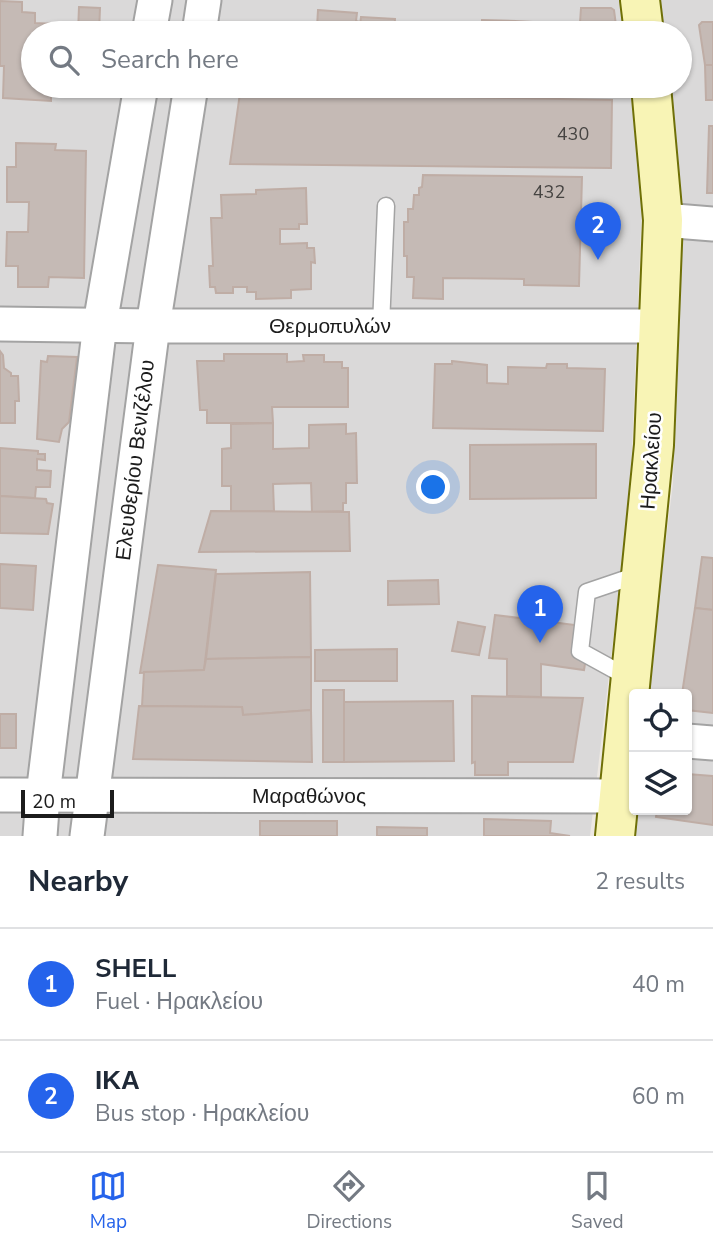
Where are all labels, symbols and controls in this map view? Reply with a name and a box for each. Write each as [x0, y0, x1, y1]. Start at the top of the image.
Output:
search box [21, 21, 692, 98]
icon: search [45, 41, 83, 79]
text: Search here [101, 42, 239, 77]
house number: 430 [557, 122, 589, 146]
house number: 432 [533, 180, 565, 204]
pin: 2 [575, 202, 621, 260]
street label: Θερμοπυλών [269, 312, 391, 340]
street label: Ελευθερίου Βενιζέλου [109, 358, 161, 562]
street label: Ηρακλείου [634, 411, 668, 511]
your location [416, 470, 450, 504]
pin: 1 [517, 585, 563, 643]
map controls [629, 689, 692, 815]
button: locate [629, 689, 692, 752]
button: layers [629, 752, 692, 815]
street label: Μαραθώνος [252, 782, 366, 810]
scale bar [21, 787, 114, 819]
text: 20 m [32, 789, 76, 815]
text: Nearby [28, 861, 128, 902]
text: 2 results [595, 866, 685, 897]
text: SHELL [95, 951, 176, 986]
text: 1 [44, 969, 58, 1000]
text: 40 m [632, 969, 685, 1000]
text: Fuel · Ηρακλείου [95, 986, 263, 1017]
text: ΙΚΑ [95, 1063, 140, 1098]
text: 2 [44, 1081, 58, 1112]
text: 60 m [632, 1081, 685, 1112]
text: Bus stop · Ηρακλείου [95, 1098, 309, 1129]
tab: Map [89, 1167, 127, 1235]
tab: Directions [306, 1167, 392, 1235]
tab: Saved [571, 1167, 624, 1235]

